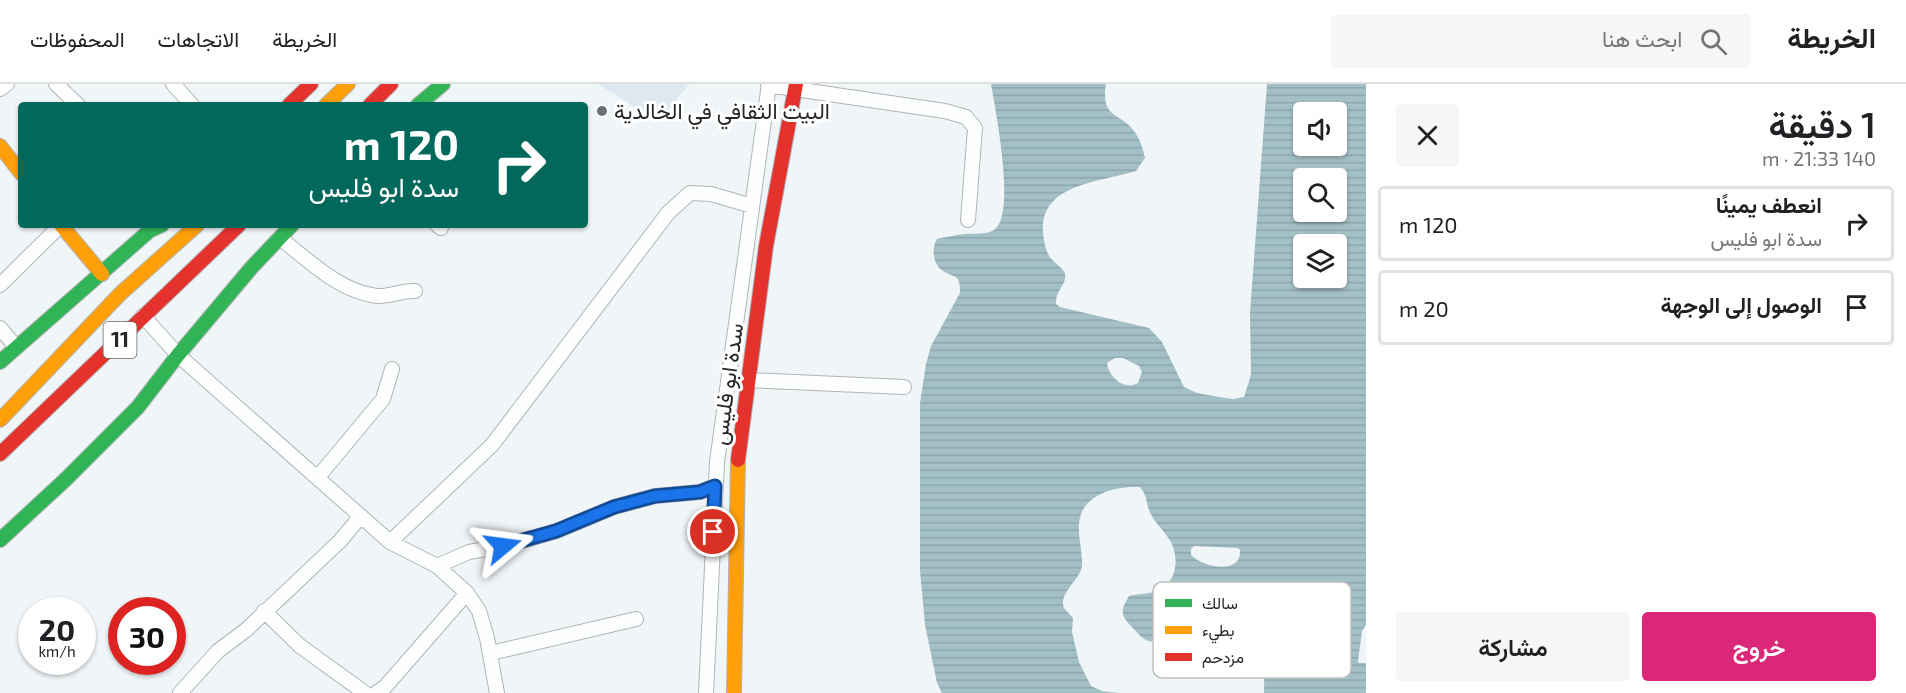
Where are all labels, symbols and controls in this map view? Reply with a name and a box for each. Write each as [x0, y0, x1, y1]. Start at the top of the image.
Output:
search box [1331, 14, 1751, 68]
text: الخريطة [1787, 20, 1876, 54]
text: ابحث هنا [1602, 25, 1682, 51]
icon: search [1697, 25, 1730, 58]
text: المحفوظات [30, 26, 125, 51]
text: الاتجاهات [158, 26, 239, 51]
text: الخريطة [272, 26, 337, 51]
place label: البيت الثقافي في الخالدية [614, 97, 830, 130]
map controls [1293, 102, 1347, 288]
button: sound [1293, 102, 1347, 156]
text: 1 دقيقة [1769, 102, 1876, 145]
marker: البيت الثقافي في الخالدية [595, 104, 609, 118]
button: close [1396, 104, 1459, 167]
text: 120 m [344, 118, 459, 168]
icon: right [480, 126, 558, 204]
text: 140 m · 21:33 [1762, 146, 1876, 170]
button: search [1293, 168, 1347, 222]
text: سدة ابو فليس [308, 170, 459, 202]
text: انعطف يمينًا [1716, 191, 1822, 217]
icon: right [1840, 207, 1873, 240]
text: 120 m [1399, 211, 1458, 237]
text: سدة ابو فليس [1710, 226, 1822, 250]
button: layers [1293, 234, 1347, 288]
text: الوصول إلى الوجهة [1660, 291, 1822, 317]
icon: arrive [1840, 291, 1873, 324]
text: 20 m [1399, 295, 1449, 321]
street label: سدة ابو فليس [705, 321, 749, 447]
road number: 11 [104, 322, 136, 358]
pin [687, 506, 738, 557]
position arrow [471, 514, 535, 578]
icon: arrive [696, 515, 729, 548]
legend [1153, 582, 1351, 678]
text: سالك [1202, 593, 1238, 612]
speed limit sign: 30 [108, 597, 186, 675]
text: 20 [39, 611, 75, 647]
button: مشاركة [1396, 612, 1630, 681]
button: خروج [1642, 612, 1876, 681]
text: بطيء [1202, 620, 1234, 644]
text: km/h [38, 642, 76, 660]
text: مزدحم [1202, 647, 1244, 668]

